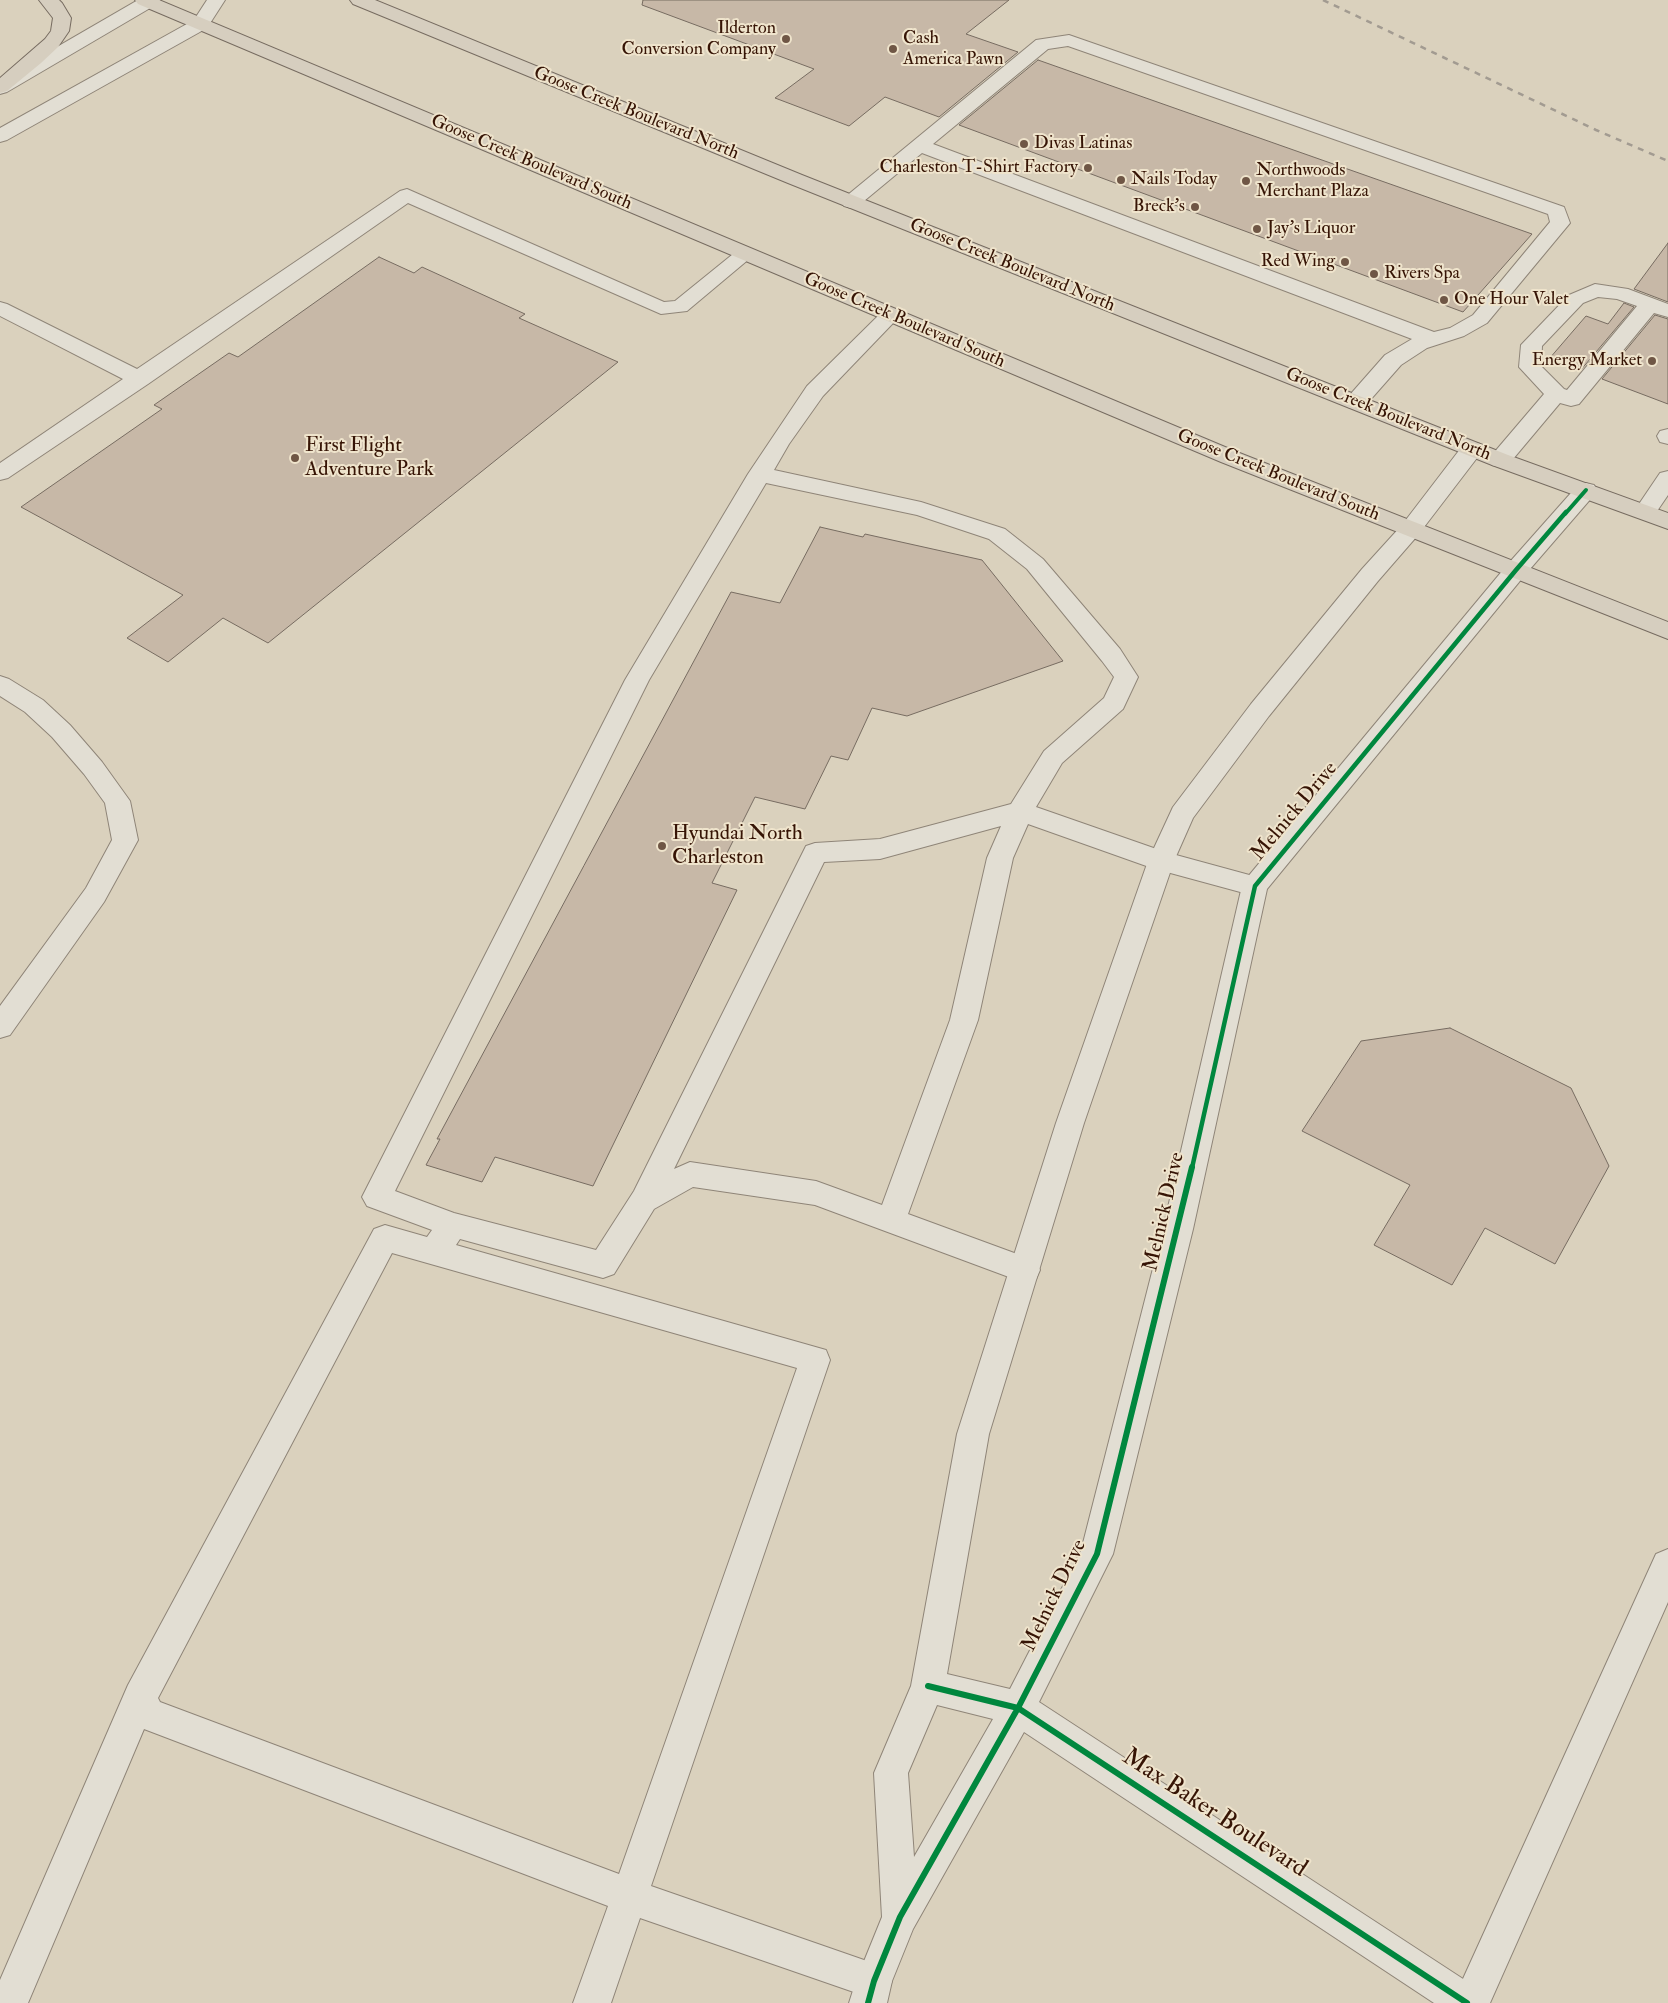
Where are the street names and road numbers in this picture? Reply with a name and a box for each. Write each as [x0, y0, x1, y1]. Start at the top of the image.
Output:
street label: Goose Creek Boulevard North [530, 63, 742, 165]
street label: Goose Creek Boulevard South [427, 111, 635, 215]
street label: Goose Creek Boulevard North [906, 215, 1118, 317]
street label: Goose Creek Boulevard South [800, 269, 1008, 373]
street label: Goose Creek Boulevard North [1282, 364, 1494, 466]
street label: Goose Creek Boulevard South [1174, 425, 1382, 527]
street label: Melnick Drive [1246, 757, 1344, 867]
street label: Melnick Drive [1139, 1150, 1191, 1274]
street label: Melnick Drive [1017, 1536, 1093, 1656]
street label: Max Baker Boulevard [1116, 1743, 1312, 1885]

